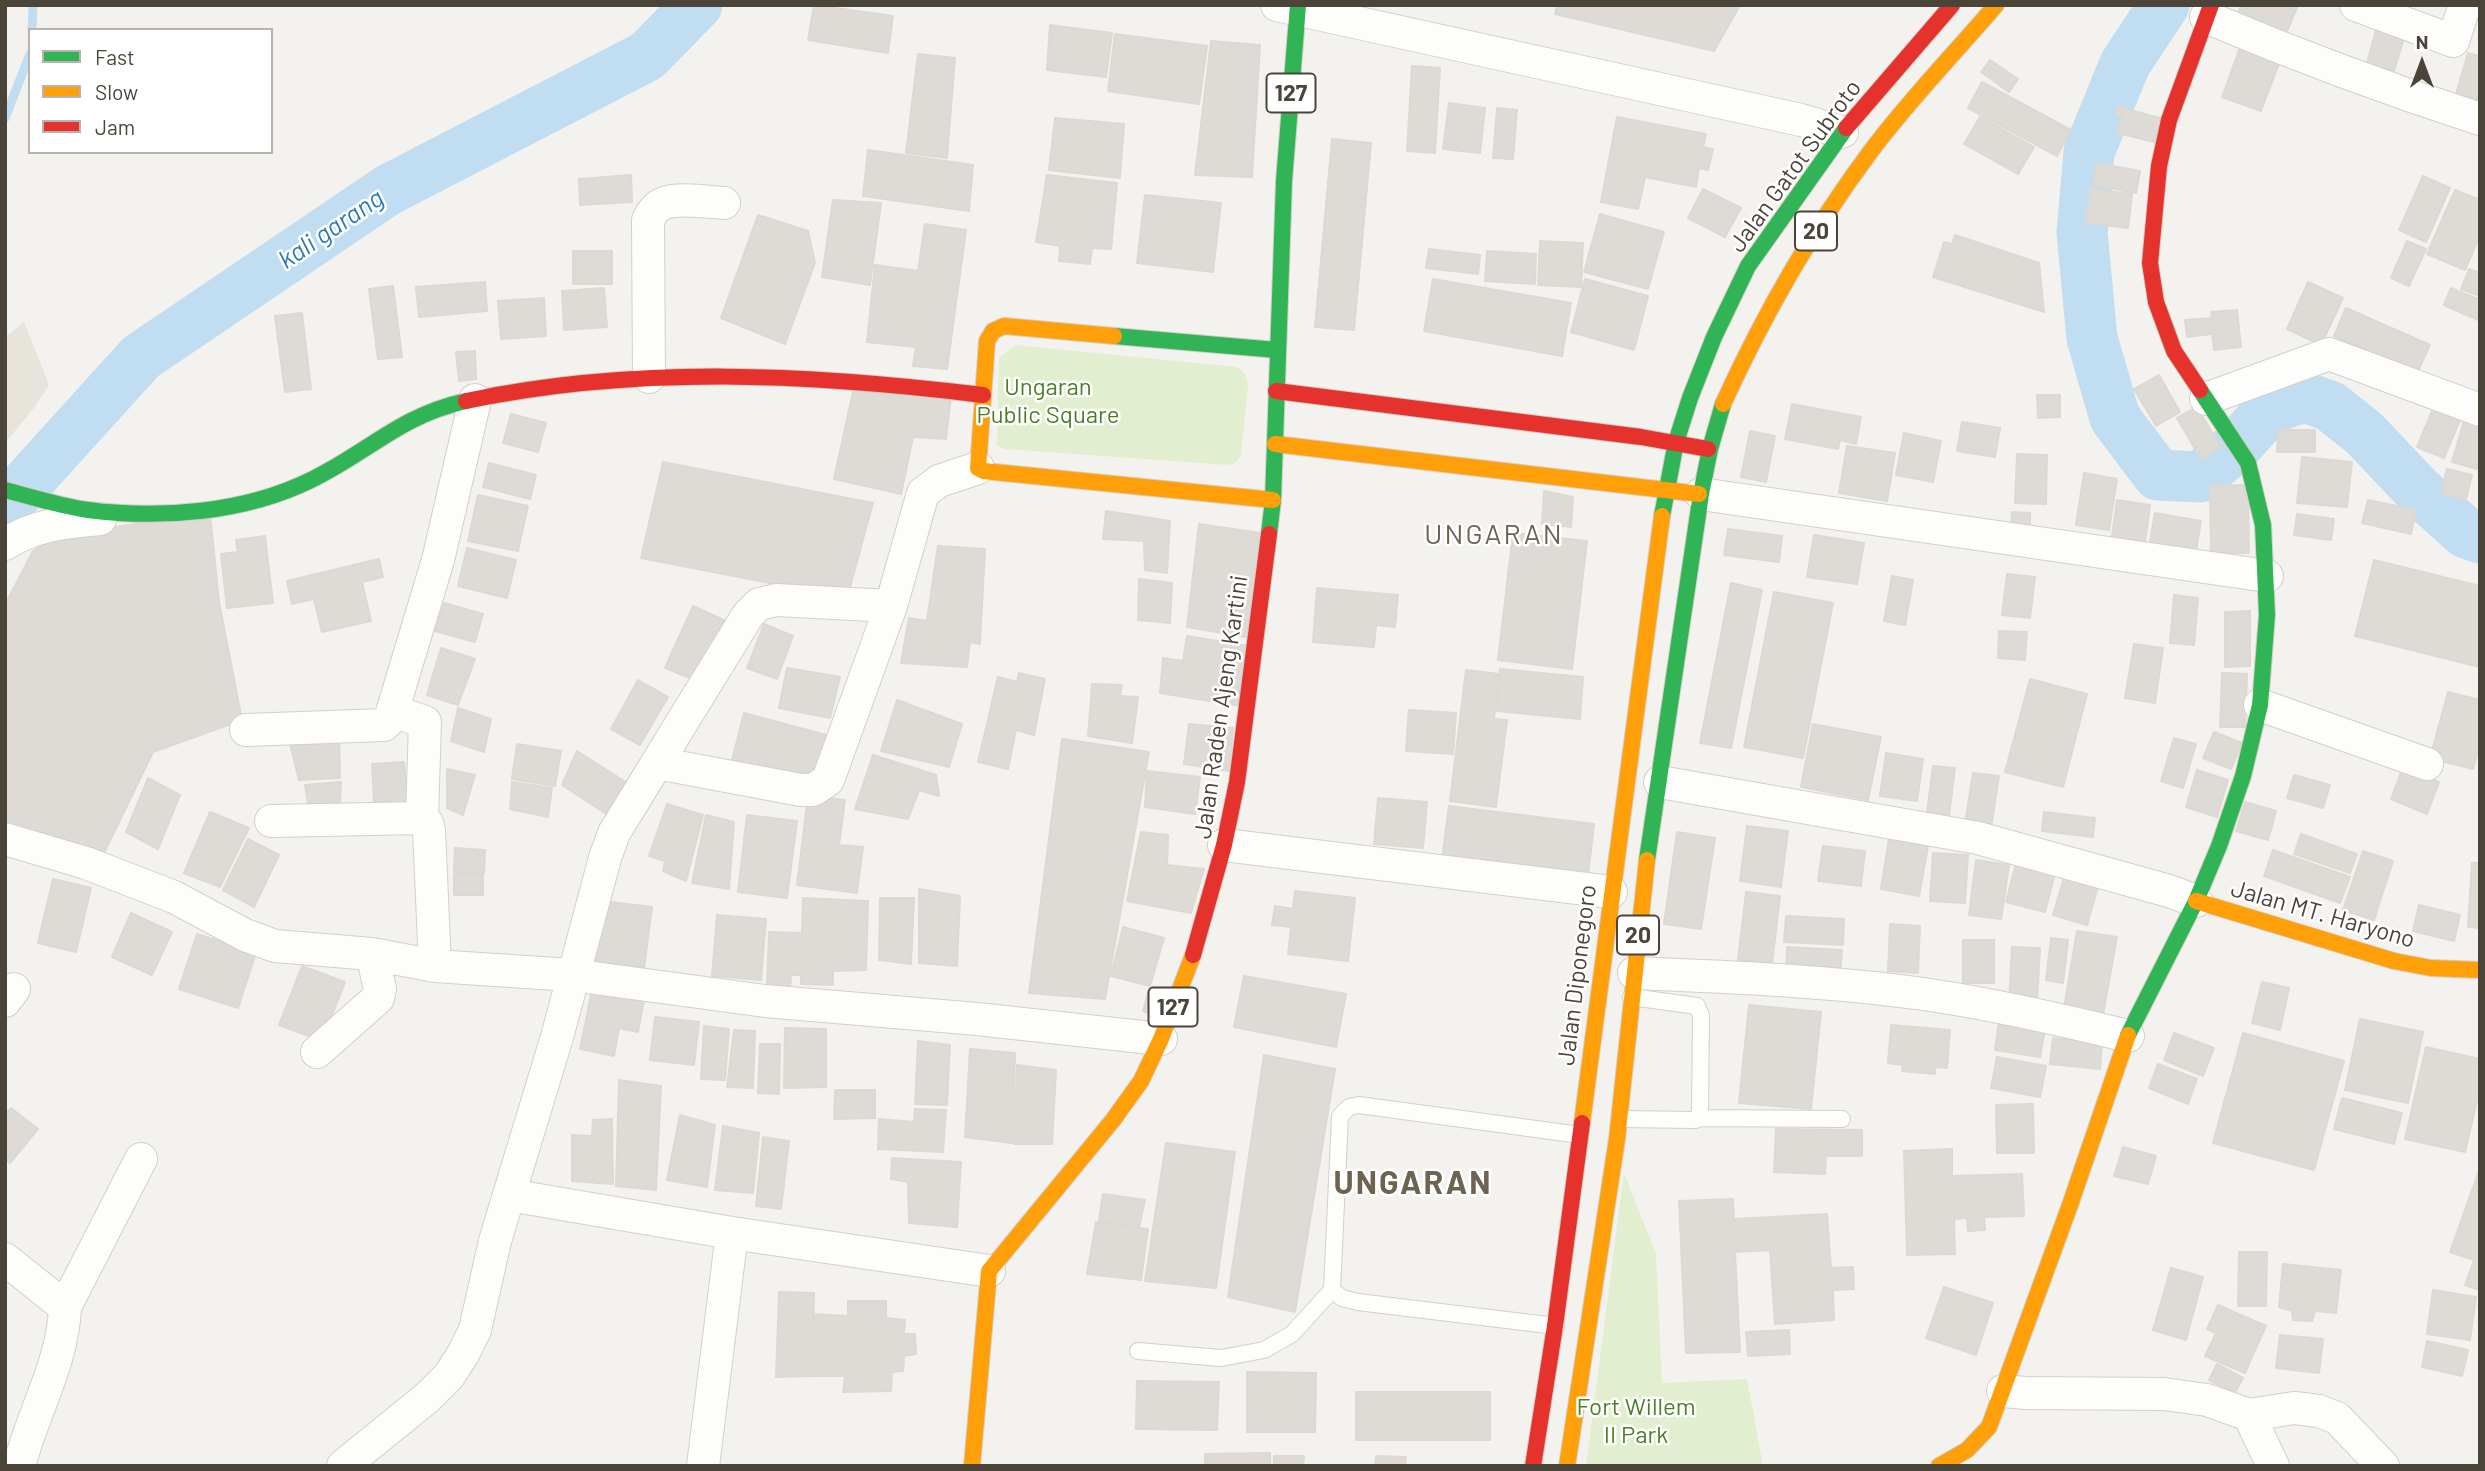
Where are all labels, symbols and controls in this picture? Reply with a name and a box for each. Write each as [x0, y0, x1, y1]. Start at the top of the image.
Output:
legend [28, 28, 273, 154]
north arrow [2387, 28, 2457, 98]
text: N [2416, 30, 2428, 53]
text: Fast [95, 44, 135, 69]
road number: 127 [1266, 74, 1316, 113]
street label: Jalan Gatot Subroto [1723, 74, 1867, 258]
text: Slow [95, 79, 138, 104]
text: Jam [95, 114, 135, 139]
water label: kali garang [272, 182, 390, 276]
road number: 20 [1795, 212, 1837, 250]
park label: Ungaran Public Square [977, 373, 1119, 429]
district label: UNGARAN [1425, 518, 1563, 552]
street label: Jalan Raden Ajeng Kartini [1188, 573, 1254, 841]
street label: Jalan MT. Haryono [2228, 874, 2418, 954]
street label: Jalan Diponegoro [1552, 883, 1602, 1067]
road number: 20 [1617, 916, 1659, 954]
road number: 127 [1148, 988, 1198, 1026]
district label: UNGARAN [1334, 1164, 1492, 1202]
park label: Fort Willem II Park [1576, 1393, 1696, 1449]

